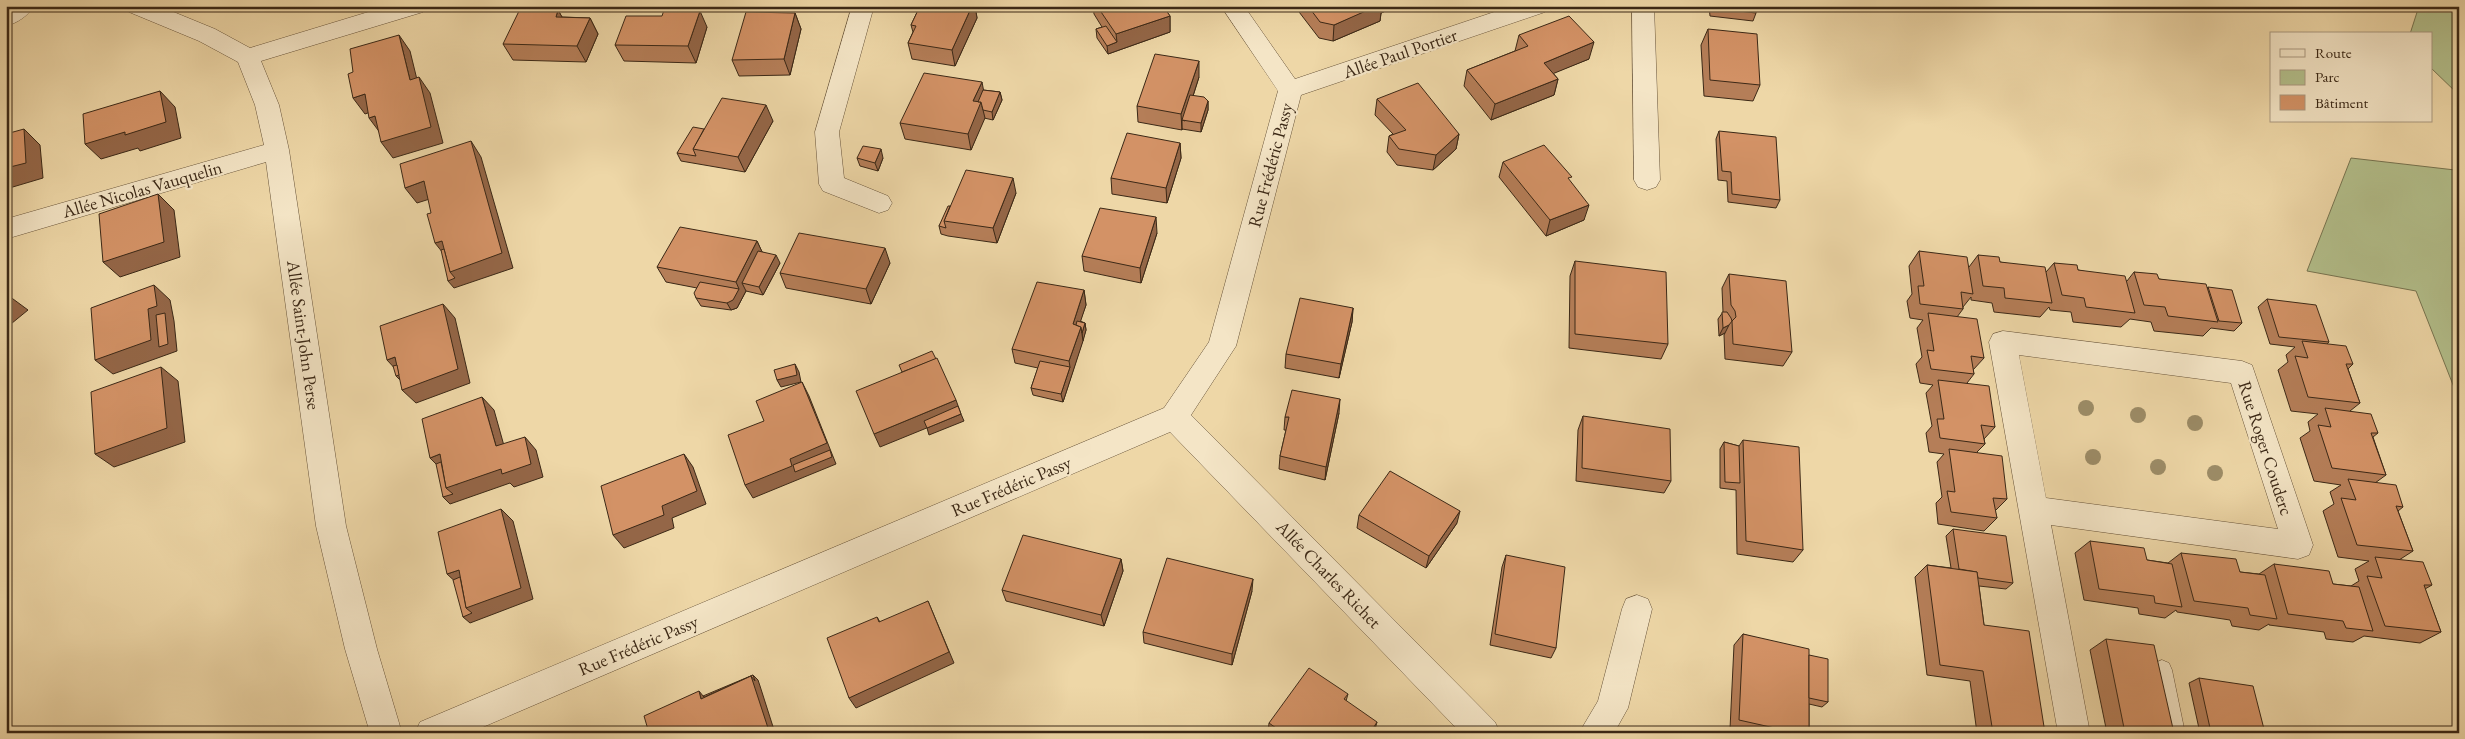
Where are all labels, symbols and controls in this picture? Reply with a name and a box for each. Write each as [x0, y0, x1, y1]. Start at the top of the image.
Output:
street label: Allée Paul Portier [1339, 23, 1460, 84]
legend [2270, 32, 2432, 122]
text: Route [2315, 43, 2352, 62]
text: Parc [2315, 67, 2340, 86]
text: Bâtiment [2315, 93, 2369, 112]
street label: Rue Frédéric Passy [1242, 100, 1298, 230]
street label: Allée Nicolas Vauquelin [59, 155, 225, 223]
street label: Allée Saint-John Perse [282, 258, 326, 411]
street label: Rue Roger Couderc [2233, 378, 2299, 518]
street label: Rue Frédéric Passy [948, 450, 1075, 522]
street label: Allée Charles Richet [1271, 515, 1387, 633]
street label: Rue Frédéric Passy [575, 609, 702, 681]

